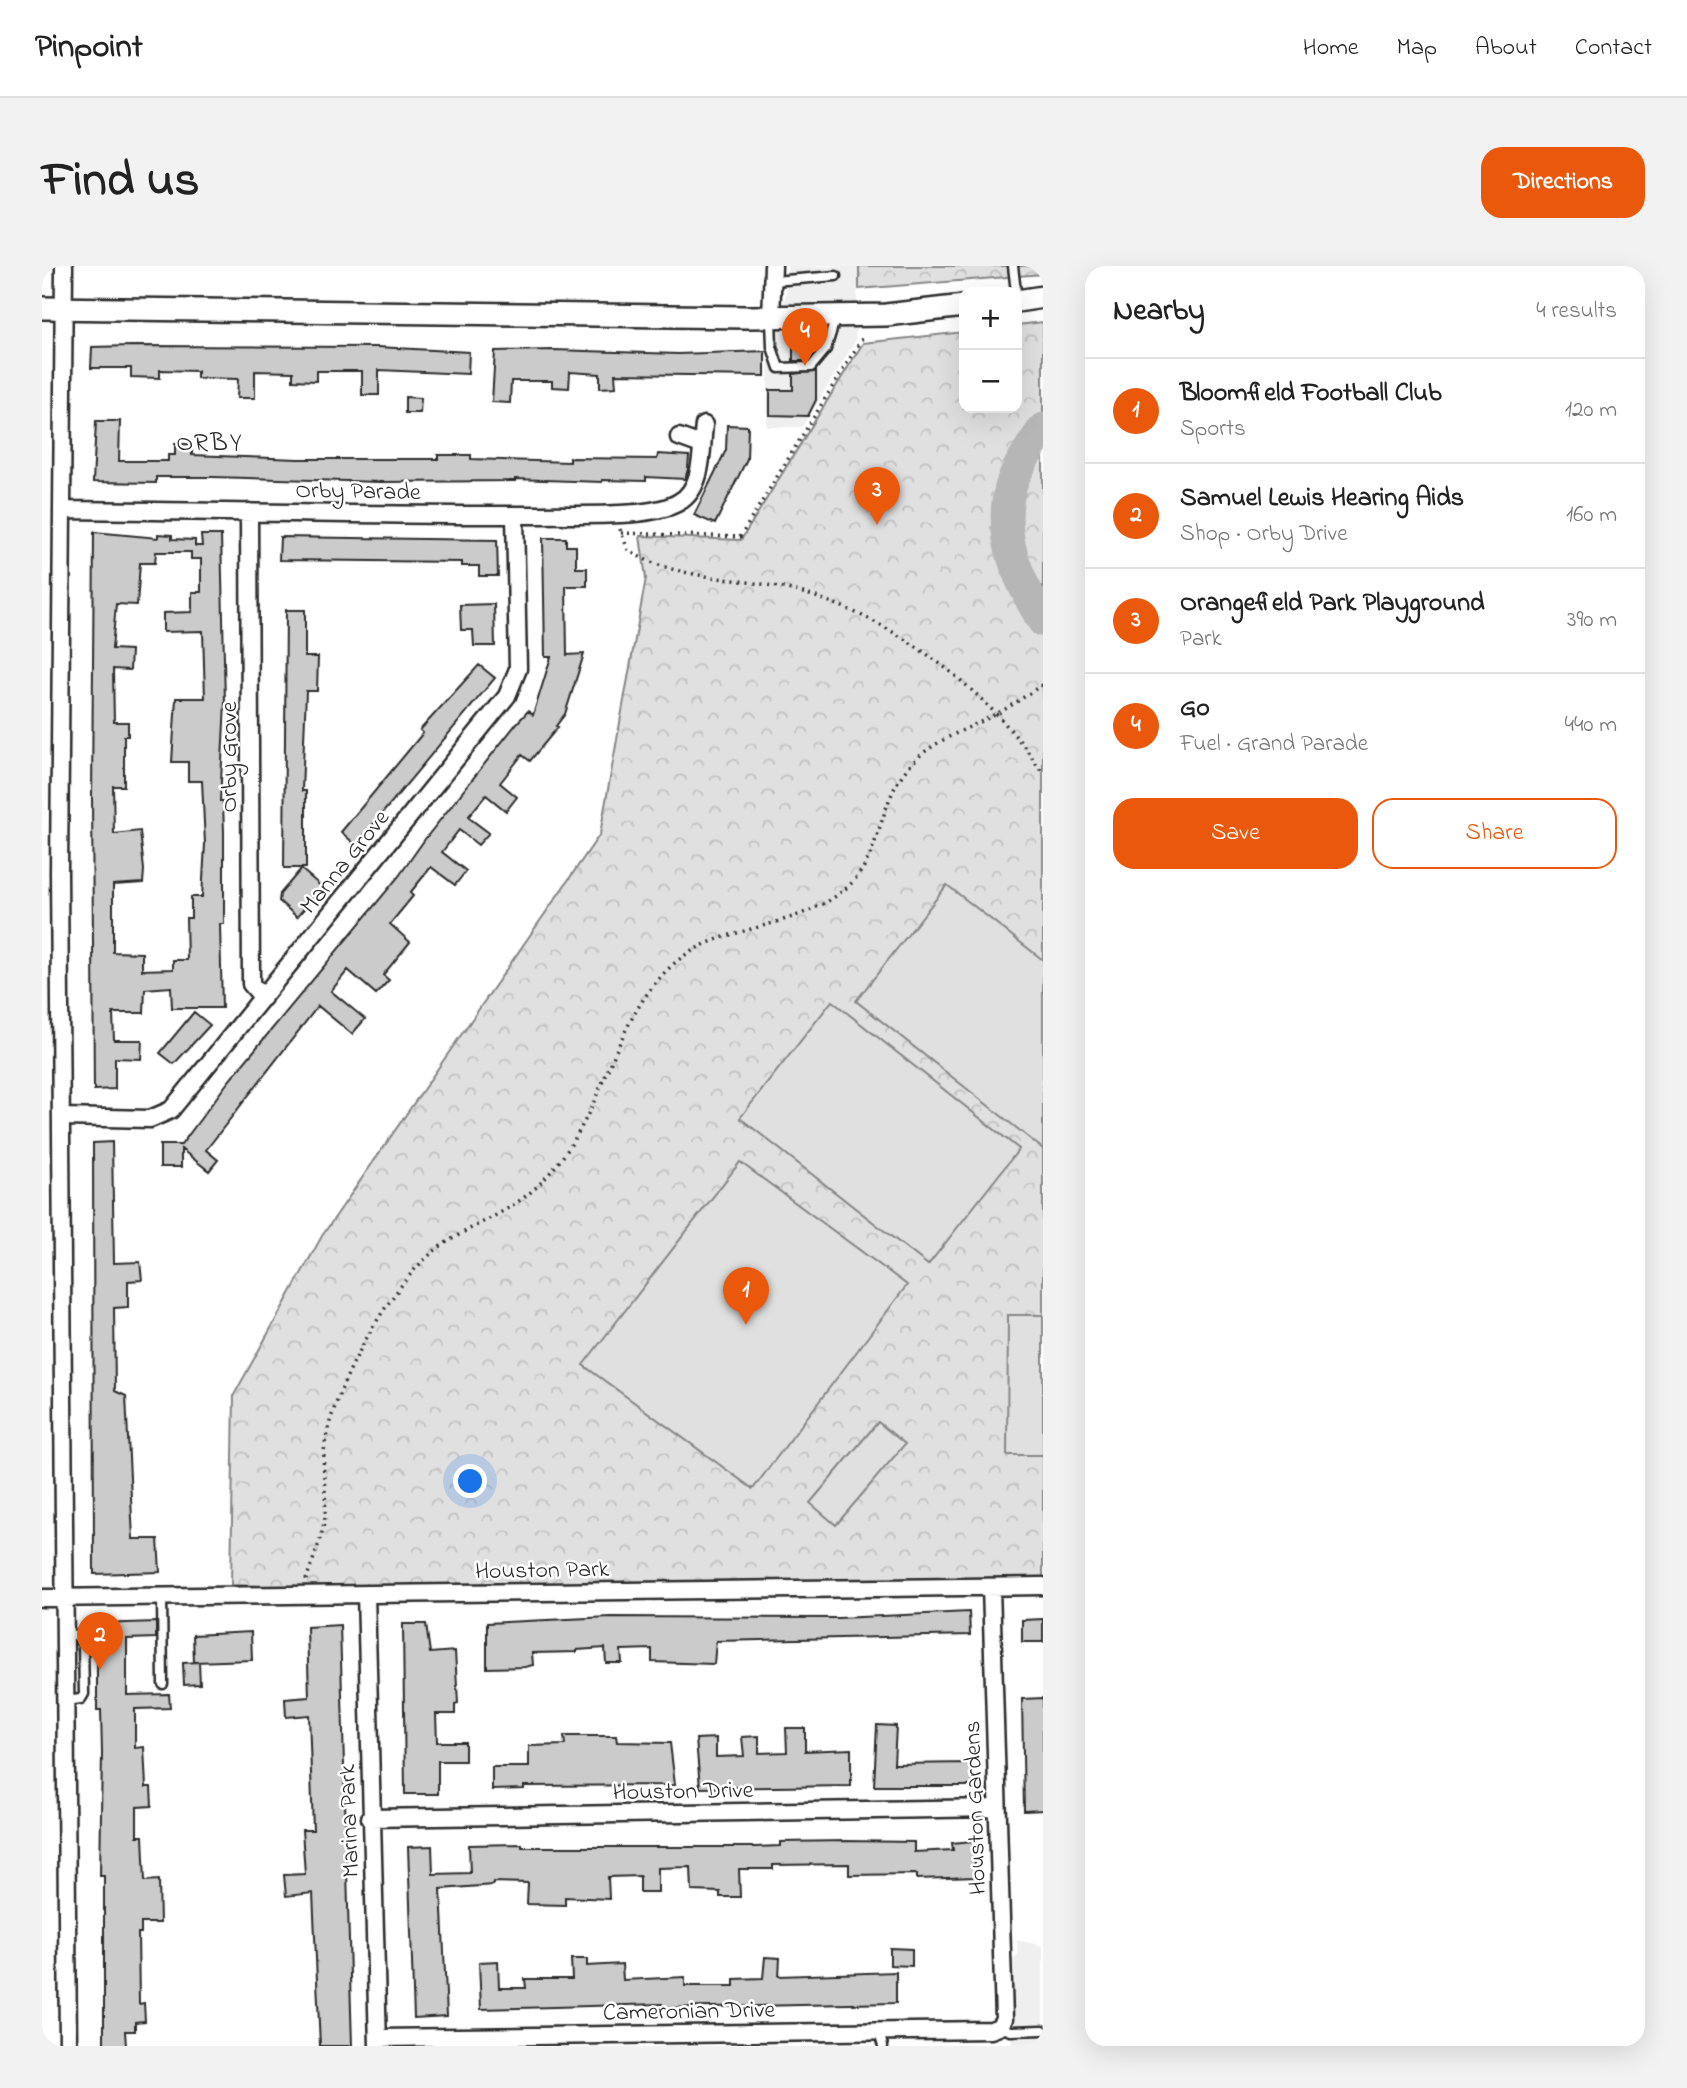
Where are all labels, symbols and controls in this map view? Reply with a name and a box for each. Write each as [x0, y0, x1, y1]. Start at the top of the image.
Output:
text: Pinpoint [35, 24, 143, 72]
text: Home [1303, 31, 1359, 66]
text: Map [1397, 31, 1437, 66]
text: About [1475, 31, 1537, 66]
text: Contact [1575, 31, 1652, 66]
text: Find us [42, 146, 199, 218]
button: Directions [1481, 147, 1645, 218]
map controls [959, 287, 1022, 413]
button: + [959, 287, 1022, 350]
text: Nearby [1113, 290, 1205, 334]
text: 4 results [1536, 295, 1617, 328]
pin: 4 [782, 308, 828, 366]
button: − [959, 350, 1022, 413]
text: Bloomfield Football Club [1180, 375, 1442, 413]
text: 1 [1132, 394, 1140, 427]
text: 120 m [1565, 394, 1617, 427]
text: Sports [1180, 413, 1246, 446]
district label: ORBY [176, 425, 244, 463]
pin: 3 [854, 467, 900, 525]
street label: Orby Parade [295, 474, 421, 512]
text: Samuel Lewis Hearing Aids [1180, 480, 1464, 518]
text: 2 [1130, 499, 1142, 532]
text: 160 m [1566, 499, 1617, 532]
text: Shop · Orby Drive [1180, 518, 1348, 551]
text: Orangefield Park Playground [1180, 585, 1485, 623]
text: 3 [1131, 604, 1141, 637]
text: 390 m [1567, 604, 1617, 637]
text: Park [1180, 623, 1222, 656]
text: Go [1180, 690, 1210, 728]
street label: Orby Grove [213, 701, 249, 812]
text: 4 [1131, 709, 1141, 742]
text: 440 m [1565, 709, 1617, 742]
text: Fuel · Grand Parade [1180, 728, 1368, 761]
button: Save [1113, 798, 1358, 869]
button: Share [1372, 798, 1617, 869]
street label: Manna Grove [293, 802, 399, 922]
pin: 1 [723, 1267, 769, 1325]
your location [453, 1464, 487, 1498]
street label: Houston Park [475, 1553, 610, 1590]
pin: 2 [77, 1612, 123, 1670]
street label: Houston Gardens [956, 1720, 997, 1896]
street label: Marina Park [331, 1763, 370, 1878]
street label: Houston Drive [612, 1774, 754, 1811]
street label: Cameronian Drive [603, 1993, 776, 2032]

